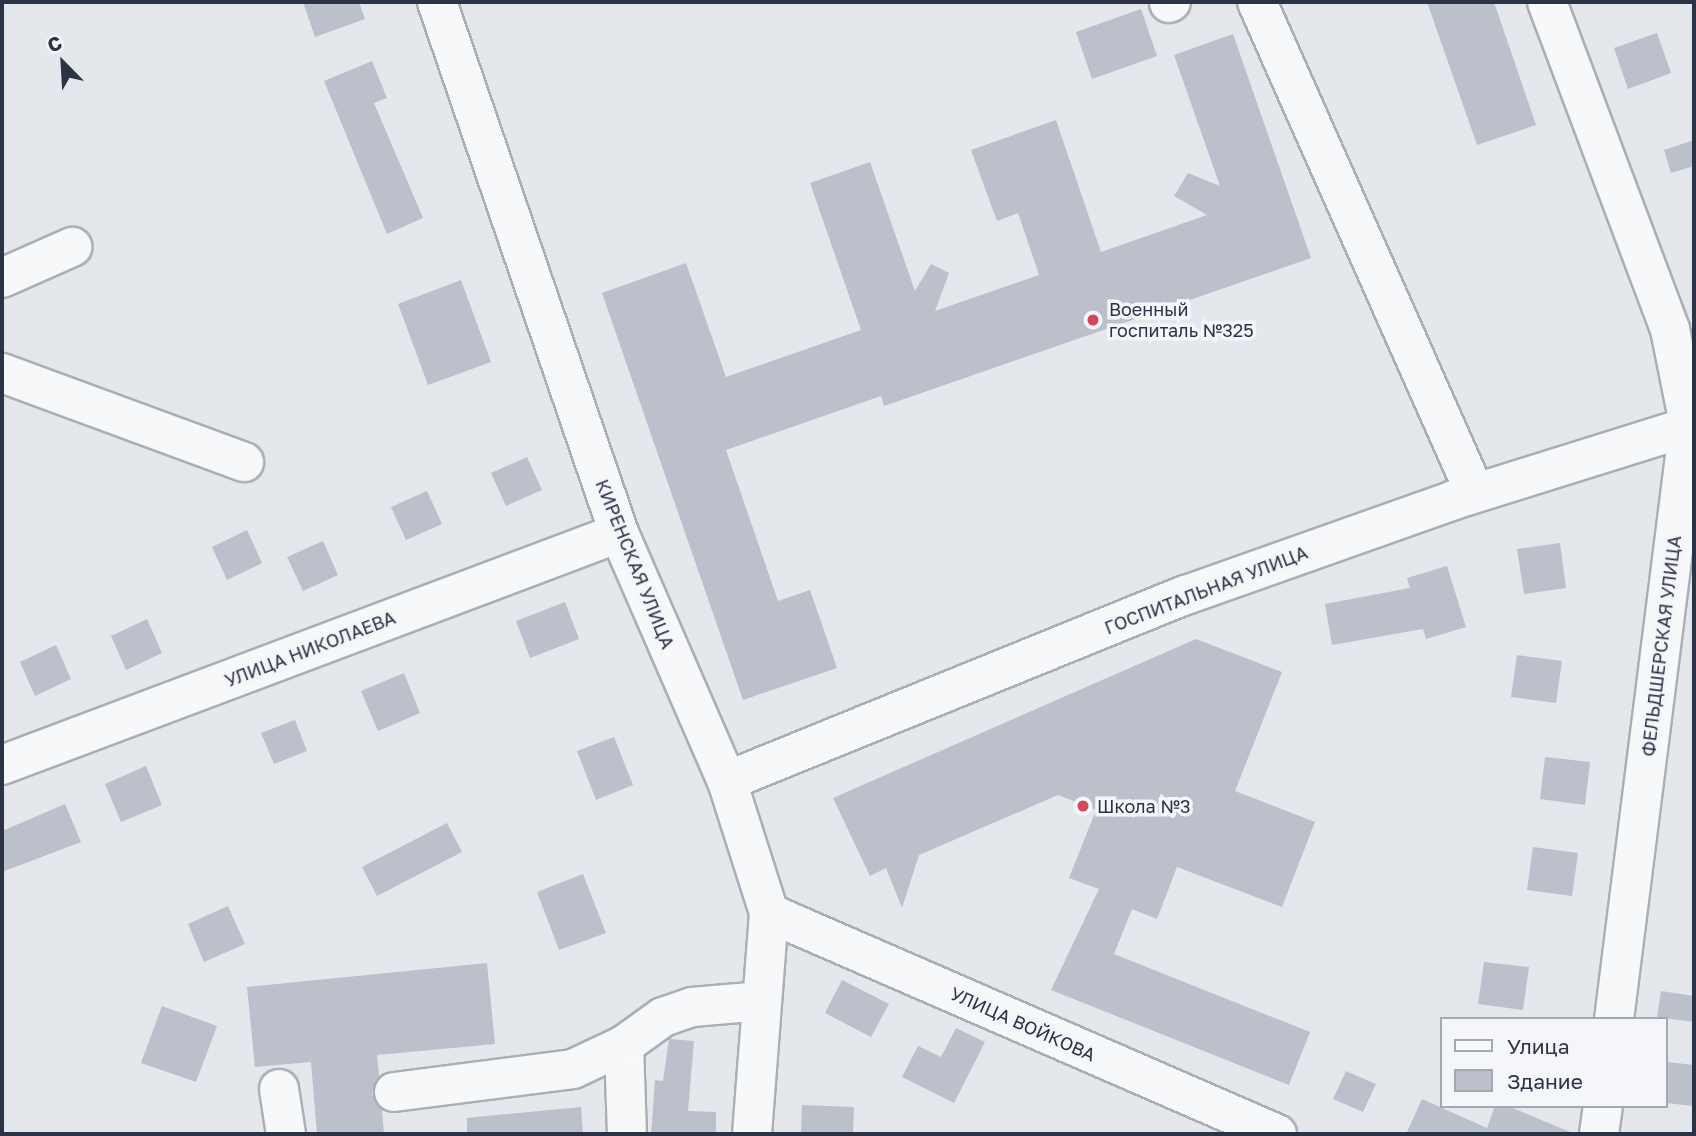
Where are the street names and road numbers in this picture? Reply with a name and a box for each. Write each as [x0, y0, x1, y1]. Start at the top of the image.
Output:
street label: КИРЕНСКАЯ УЛИЦА [591, 476, 679, 652]
street label: ФЕЛЬДШЕРСКАЯ УЛИЦА [1637, 534, 1685, 758]
street label: ГОСПИТАЛЬНАЯ УЛИЦА [1101, 541, 1311, 639]
street label: УЛИЦА НИКОЛАЕВА [222, 606, 398, 692]
street label: УЛИЦА ВОЙКОВА [947, 982, 1099, 1066]

